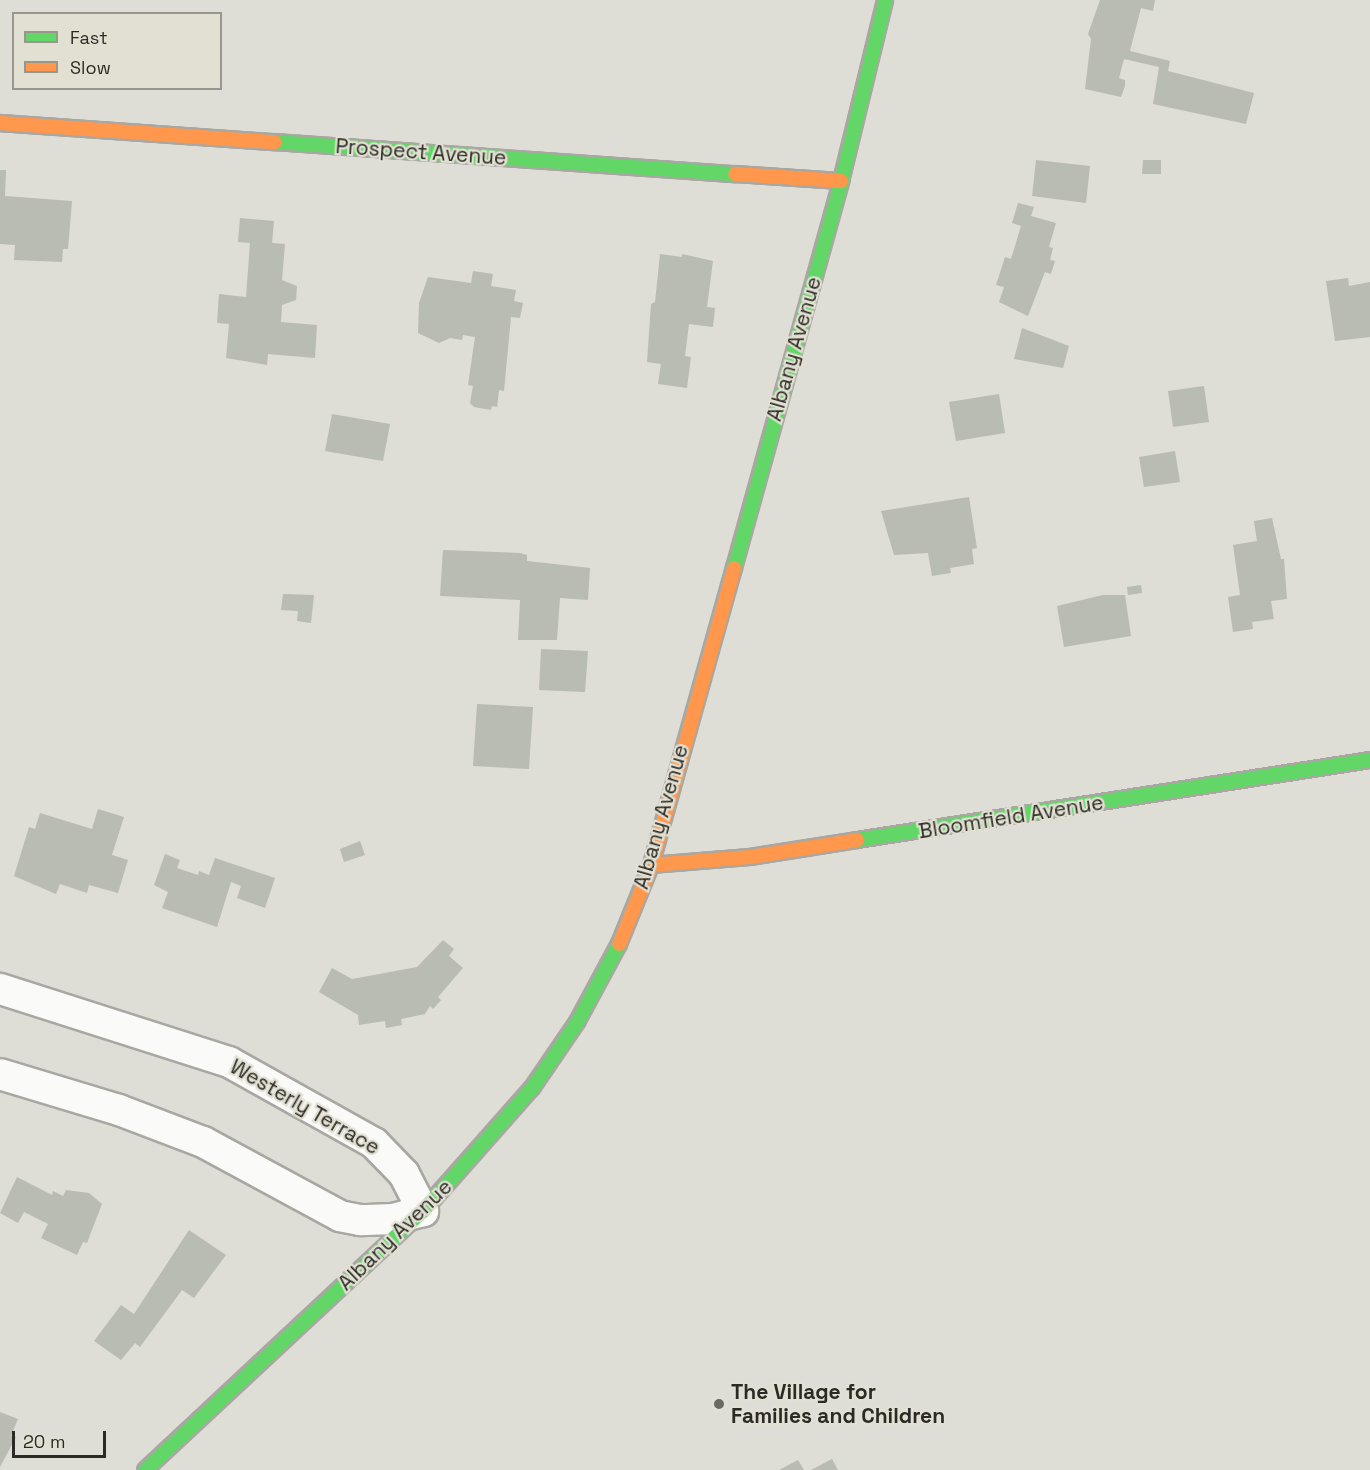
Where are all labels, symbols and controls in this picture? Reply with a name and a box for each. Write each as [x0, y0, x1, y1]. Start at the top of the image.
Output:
legend [12, 12, 222, 90]
text: Fast [70, 26, 107, 49]
text: Slow [70, 56, 111, 79]
street label: Prospect Avenue [335, 133, 507, 171]
street label: Albany Avenue [761, 274, 827, 424]
street label: Albany Avenue [628, 742, 694, 892]
street label: Bloomfield Avenue [917, 790, 1105, 844]
street label: Westerly Terrace [225, 1054, 385, 1160]
street label: Albany Avenue [333, 1174, 457, 1296]
place label: The Village for Families and Children [731, 1379, 945, 1429]
marker: The Village for Families and Children [712, 1397, 726, 1411]
scale bar [15, 1419, 110, 1457]
text: 20 m [23, 1430, 66, 1453]

